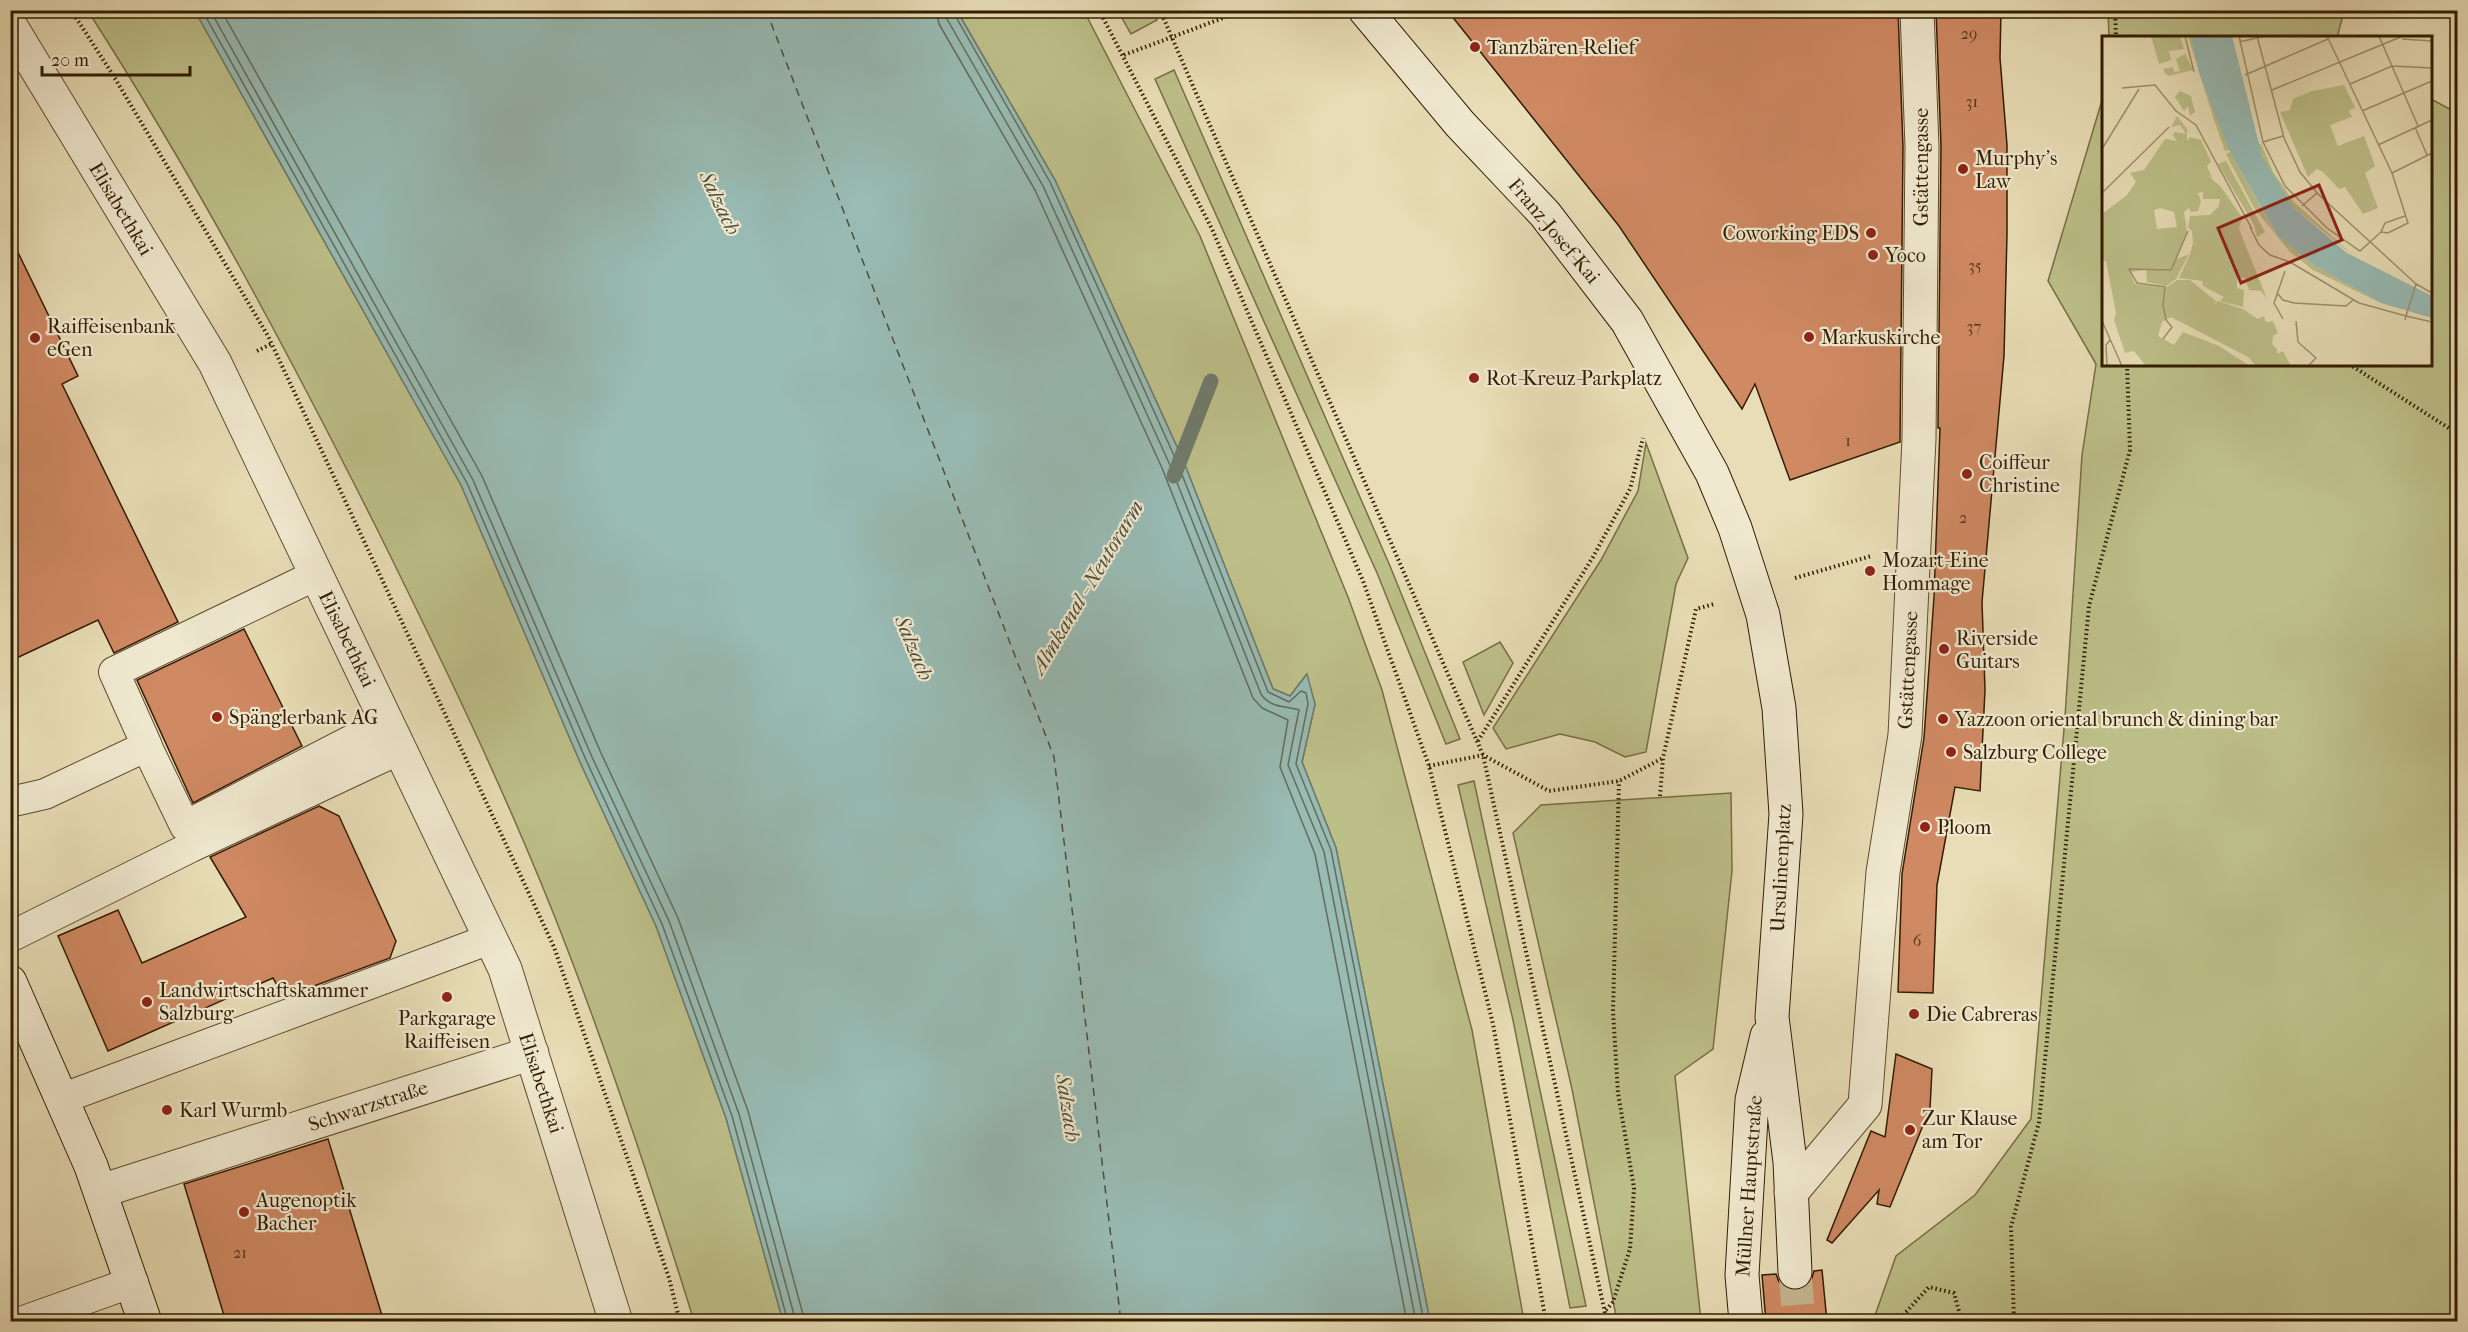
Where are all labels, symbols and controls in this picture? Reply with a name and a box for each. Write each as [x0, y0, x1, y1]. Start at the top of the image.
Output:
house number: 29 [1961, 24, 1977, 43]
place label: Tanzbären-Relief [1487, 36, 1640, 59]
inset map [2102, 36, 2432, 366]
scale bar [42, 39, 190, 77]
marker: Tanzbären-Relief [1468, 40, 1482, 54]
text: 20 m [51, 50, 89, 71]
house number: 31 [1966, 92, 1978, 111]
street label: Gstättengasse [1910, 108, 1933, 226]
place label: Murphy's Law [1975, 147, 2057, 193]
street label: Elisabethkai [84, 158, 158, 260]
marker: Murphy's Law [1956, 162, 1970, 176]
water label: Salzach [694, 166, 746, 239]
street label: Franz-Josef-Kai [1503, 174, 1605, 288]
place label: Coworking EDS [1722, 222, 1859, 245]
marker: Coworking EDS [1864, 226, 1878, 240]
place label: Yoco [1884, 244, 1926, 267]
marker: Yoco [1866, 248, 1880, 262]
house number: 35 [1968, 256, 1982, 275]
place label: Raiffeisenbank eGen [47, 315, 176, 361]
house number: 37 [1967, 317, 1981, 336]
place label: Markuskirche [1821, 326, 1940, 349]
marker: Markuskirche [1802, 330, 1816, 344]
marker: Raiffeisenbank eGen [28, 331, 42, 345]
place label: Rot-Kreuz-Parkplatz [1486, 367, 1662, 390]
marker: Rot-Kreuz-Parkplatz [1467, 371, 1481, 385]
house number: 1 [1845, 431, 1851, 450]
place label: Coiffeur Christine [1979, 451, 2060, 497]
marker: Coiffeur Christine [1960, 467, 1974, 481]
water label: Almkanal - Neutorarm [1024, 496, 1148, 680]
house number: 2 [1959, 508, 1967, 527]
place label: Mozart-Eine Hommage [1882, 549, 1989, 595]
marker: Mozart-Eine Hommage [1863, 564, 1877, 578]
street label: Elisabethkai [314, 587, 380, 691]
street label: Gstättengasse [1893, 610, 1923, 730]
water label: Salzach [889, 611, 938, 684]
place label: Riverside Guitars [1956, 627, 2038, 673]
marker: Riverside Guitars [1937, 642, 1951, 656]
place label: Spänglerbank AG [229, 706, 378, 729]
place label: Yazzoon oriental brunch & dining bar [1954, 708, 2278, 731]
marker: Spänglerbank AG [210, 710, 224, 724]
marker: Yazzoon oriental brunch & dining bar [1936, 712, 1950, 726]
place label: Salzburg College [1963, 741, 2107, 764]
marker: Salzburg College [1944, 745, 1958, 759]
street label: Ursulinenplatz [1766, 803, 1796, 933]
place label: Ploom [1937, 816, 1992, 839]
marker: Ploom [1918, 820, 1932, 834]
house number: 6 [1913, 931, 1922, 950]
place label: Landwirtschaftskammer Salzburg [159, 979, 368, 1025]
marker: Parkgarage Raiffeisen [440, 990, 454, 1004]
marker: Landwirtschaftskammer Salzburg [140, 995, 154, 1009]
place label: Die Cabreras [1926, 1003, 2038, 1026]
place label: Parkgarage Raiffeisen [398, 1007, 496, 1053]
marker: Die Cabreras [1907, 1007, 1921, 1021]
street label: Elisabethkai [514, 1030, 568, 1136]
water label: Salzach [1051, 1072, 1085, 1144]
street label: Schwarzstraße [305, 1076, 431, 1136]
street label: Müllner Hauptstraße [1731, 1094, 1767, 1278]
place label: Karl Wurmb [179, 1099, 287, 1122]
marker: Karl Wurmb [160, 1103, 174, 1117]
place label: Zur Klause am Tor [1922, 1107, 2018, 1153]
marker: Zur Klause am Tor [1903, 1123, 1917, 1137]
place label: Augenoptik Bacher [255, 1189, 357, 1235]
marker: Augenoptik Bacher [237, 1205, 251, 1219]
house number: 21 [233, 1243, 247, 1262]

